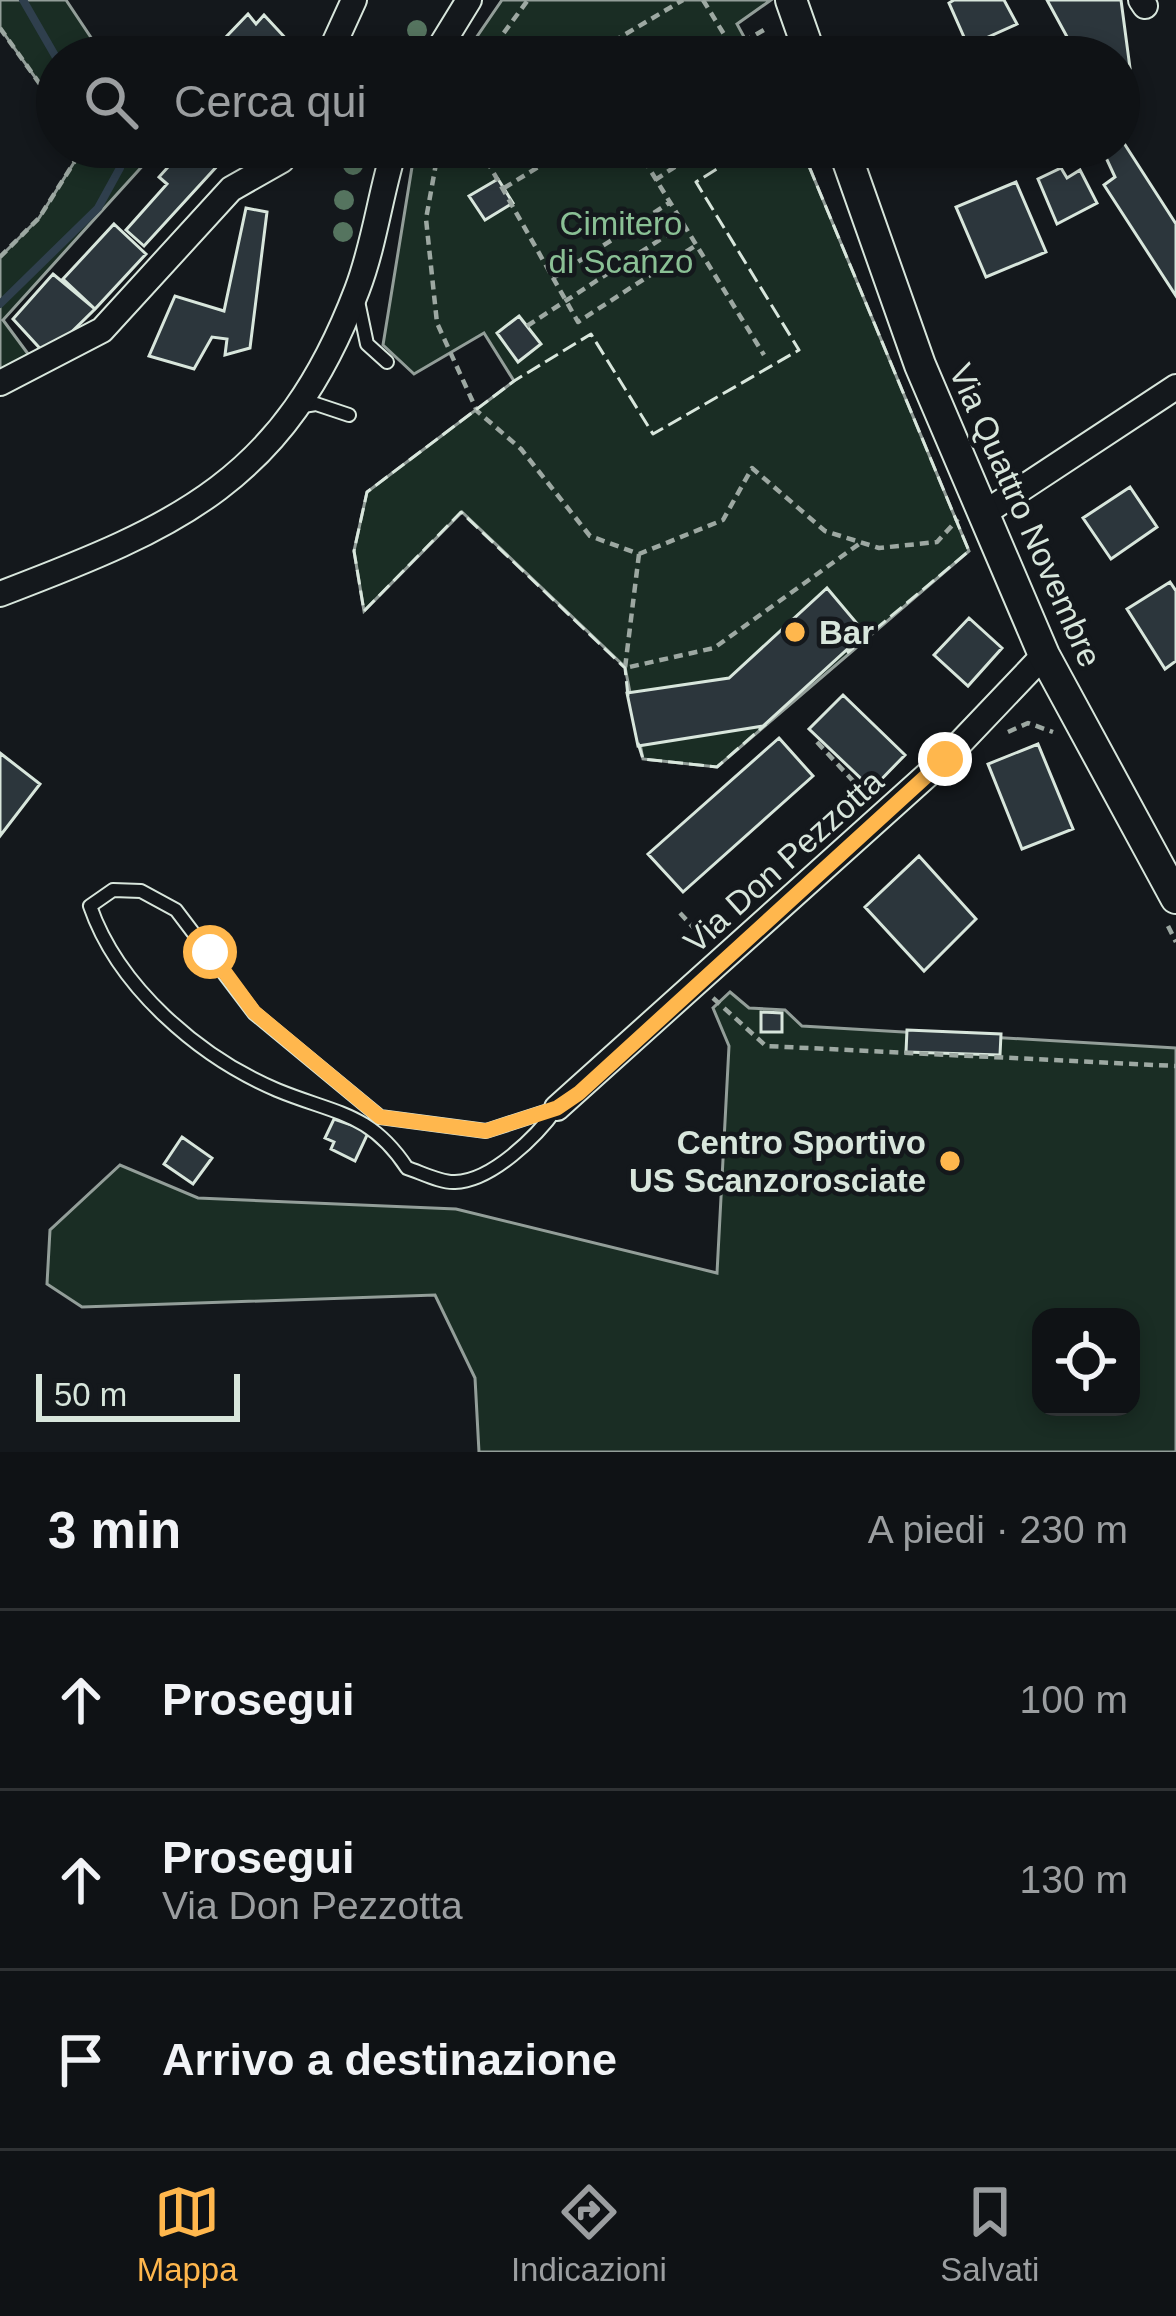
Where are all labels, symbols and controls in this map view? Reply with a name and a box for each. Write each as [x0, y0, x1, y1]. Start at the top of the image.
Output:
search box [36, 36, 1140, 168]
icon: search [78, 69, 144, 135]
text: Cerca qui [174, 76, 367, 127]
park label: Cimitero di Scanzo [549, 205, 693, 280]
street label: Via Quattro Novembre [942, 358, 1109, 672]
place label: Bar [819, 614, 874, 651]
marker: Bar [782, 619, 808, 645]
route end [918, 732, 972, 786]
street label: Via Don Pezzotta [676, 762, 891, 960]
route start [183, 925, 237, 979]
place label: Centro Sportivo US Scanzorosciate [629, 1124, 926, 1199]
marker: Centro Sportivo US Scanzorosciate [937, 1148, 963, 1174]
map controls [1032, 1308, 1140, 1416]
button: locate [1032, 1308, 1140, 1416]
scale bar [36, 1368, 240, 1421]
text: 50 m [54, 1376, 127, 1413]
text: 3 min [48, 1502, 181, 1559]
text: A piedi · 230 m [868, 1508, 1128, 1551]
icon: ahead [48, 1667, 114, 1733]
text: Prosegui [162, 1674, 355, 1725]
text: 100 m [1020, 1678, 1128, 1721]
text: Prosegui [162, 1832, 355, 1883]
icon: ahead [48, 1847, 114, 1913]
text: 130 m [1020, 1858, 1128, 1901]
text: Via Don Pezzotta [162, 1884, 463, 1927]
icon: arrive [48, 2027, 114, 2093]
text: Arrivo a destinazione [162, 2034, 617, 2085]
tab: Mappa [137, 2179, 238, 2289]
tab: Indicazioni [511, 2179, 667, 2289]
tab: Salvati [940, 2179, 1039, 2289]

